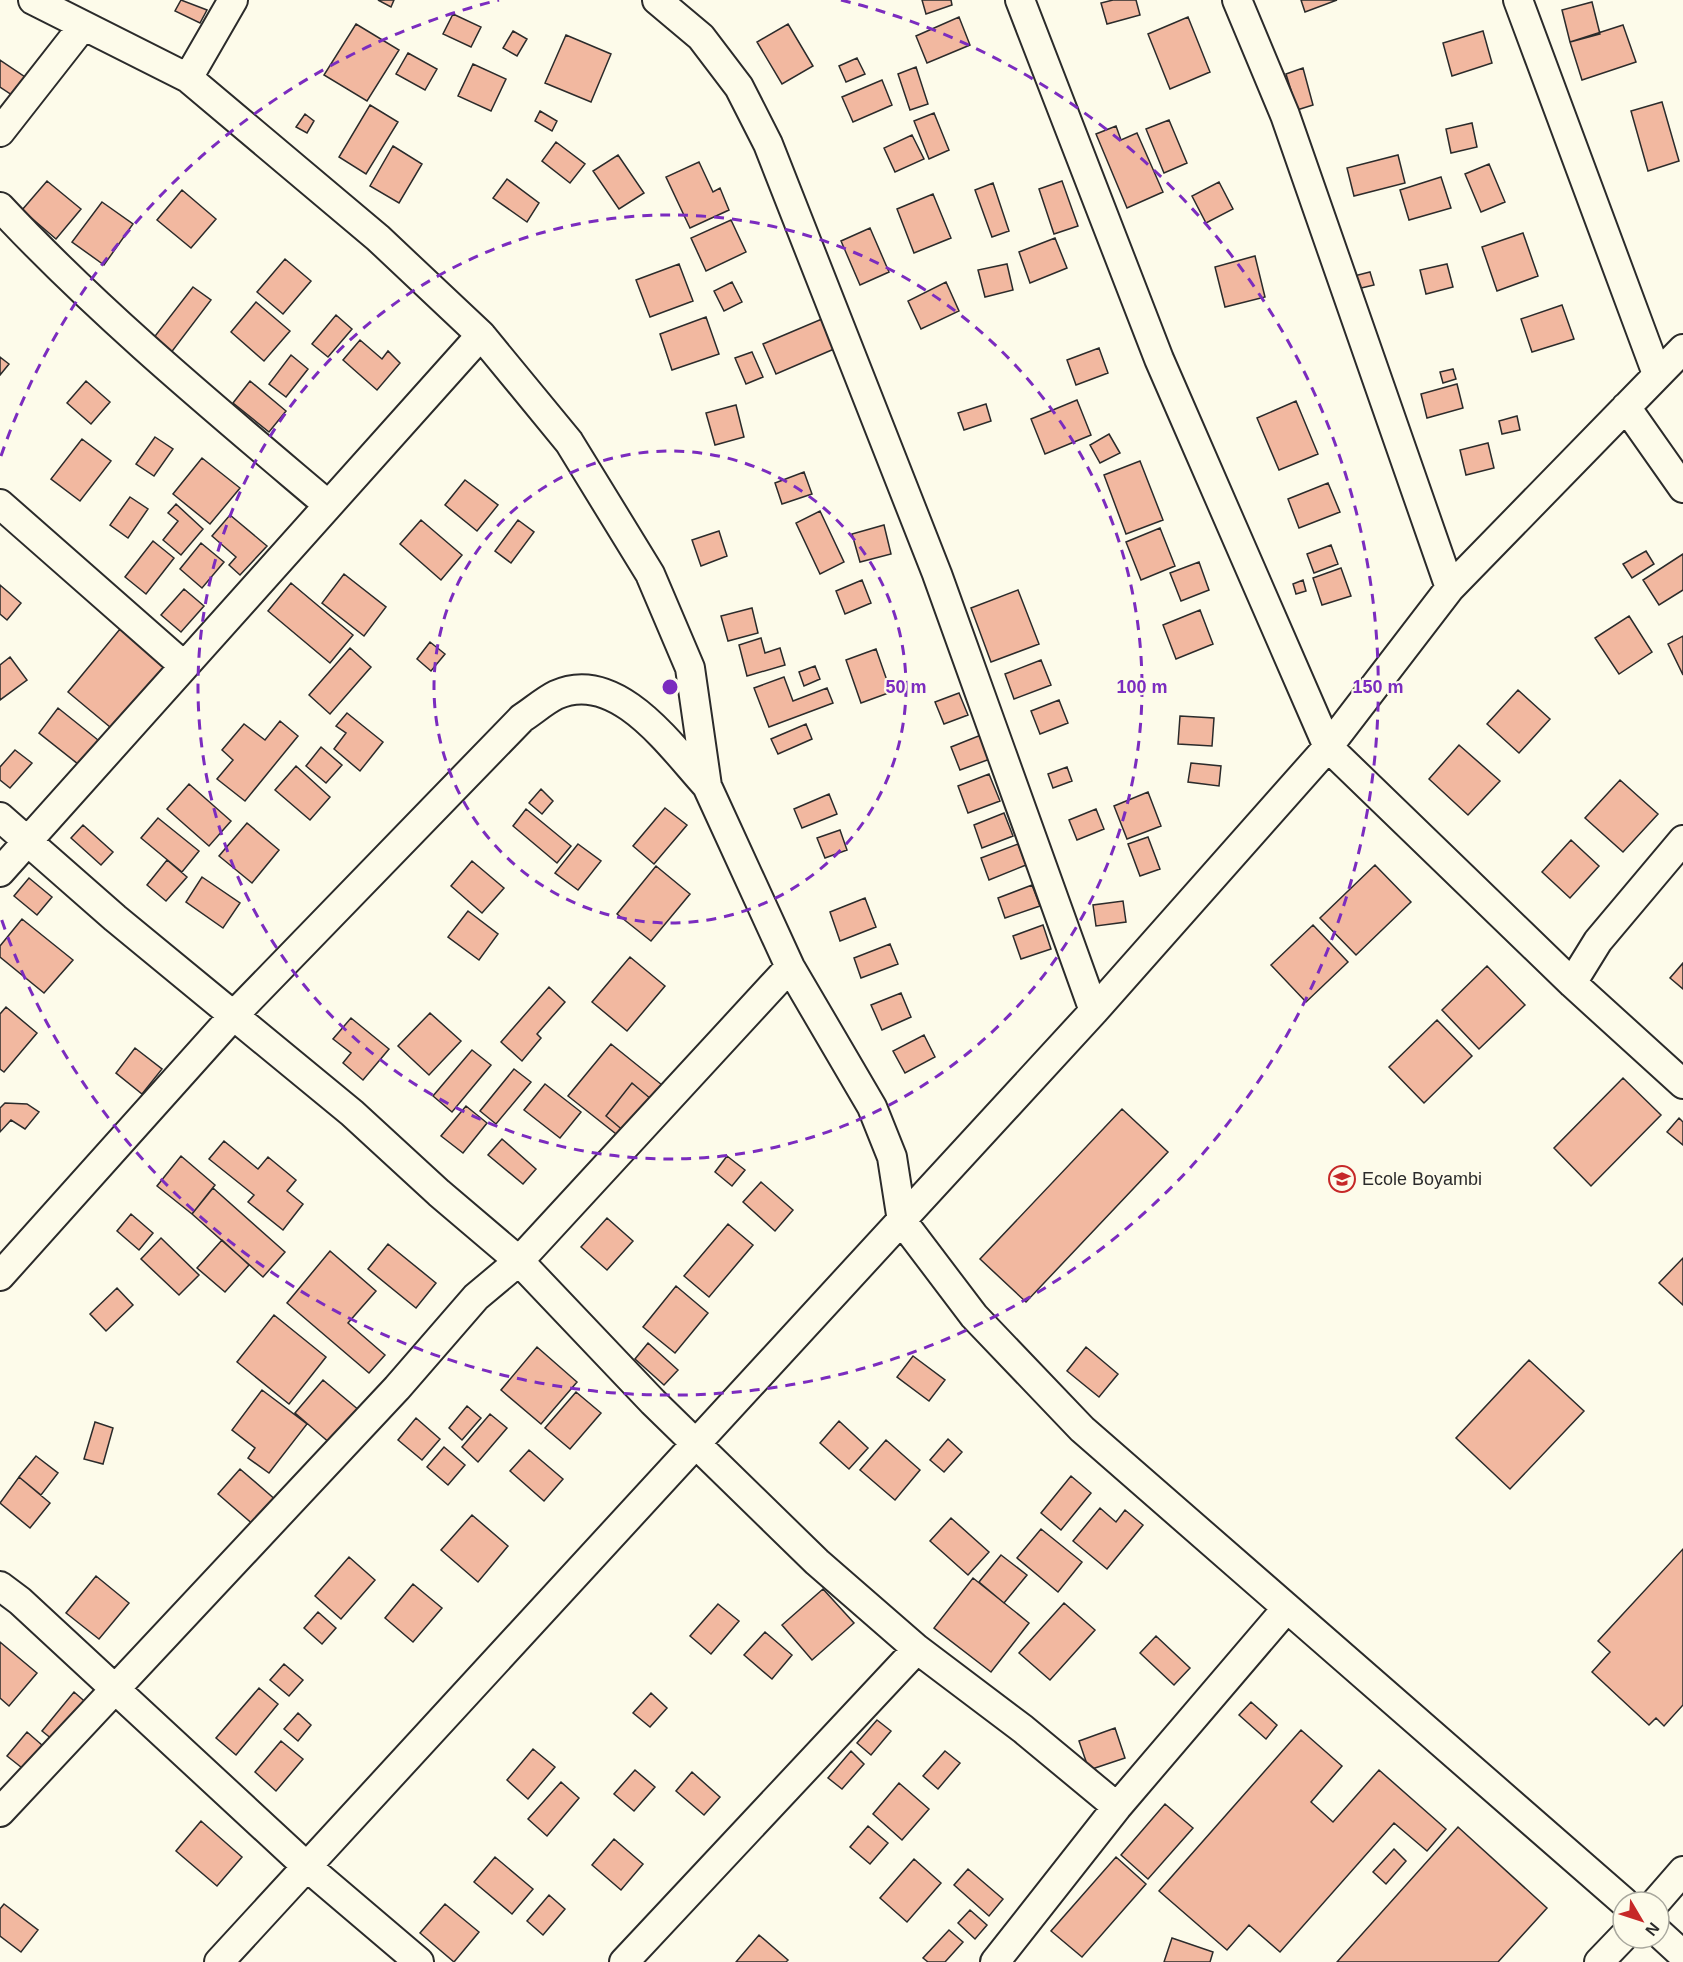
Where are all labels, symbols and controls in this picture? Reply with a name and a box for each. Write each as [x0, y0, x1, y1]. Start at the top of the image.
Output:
centre of rings [660, 677, 680, 697]
text: 50 m [885, 677, 927, 697]
text: 100 m [1116, 677, 1168, 697]
text: 150 m [1352, 677, 1404, 697]
school or university icon: Ecole Boyambi [1327, 1164, 1357, 1194]
place label: Ecole Boyambi [1362, 1169, 1482, 1189]
north arrow [1611, 1890, 1671, 1950]
text: N [1642, 1919, 1663, 1939]

